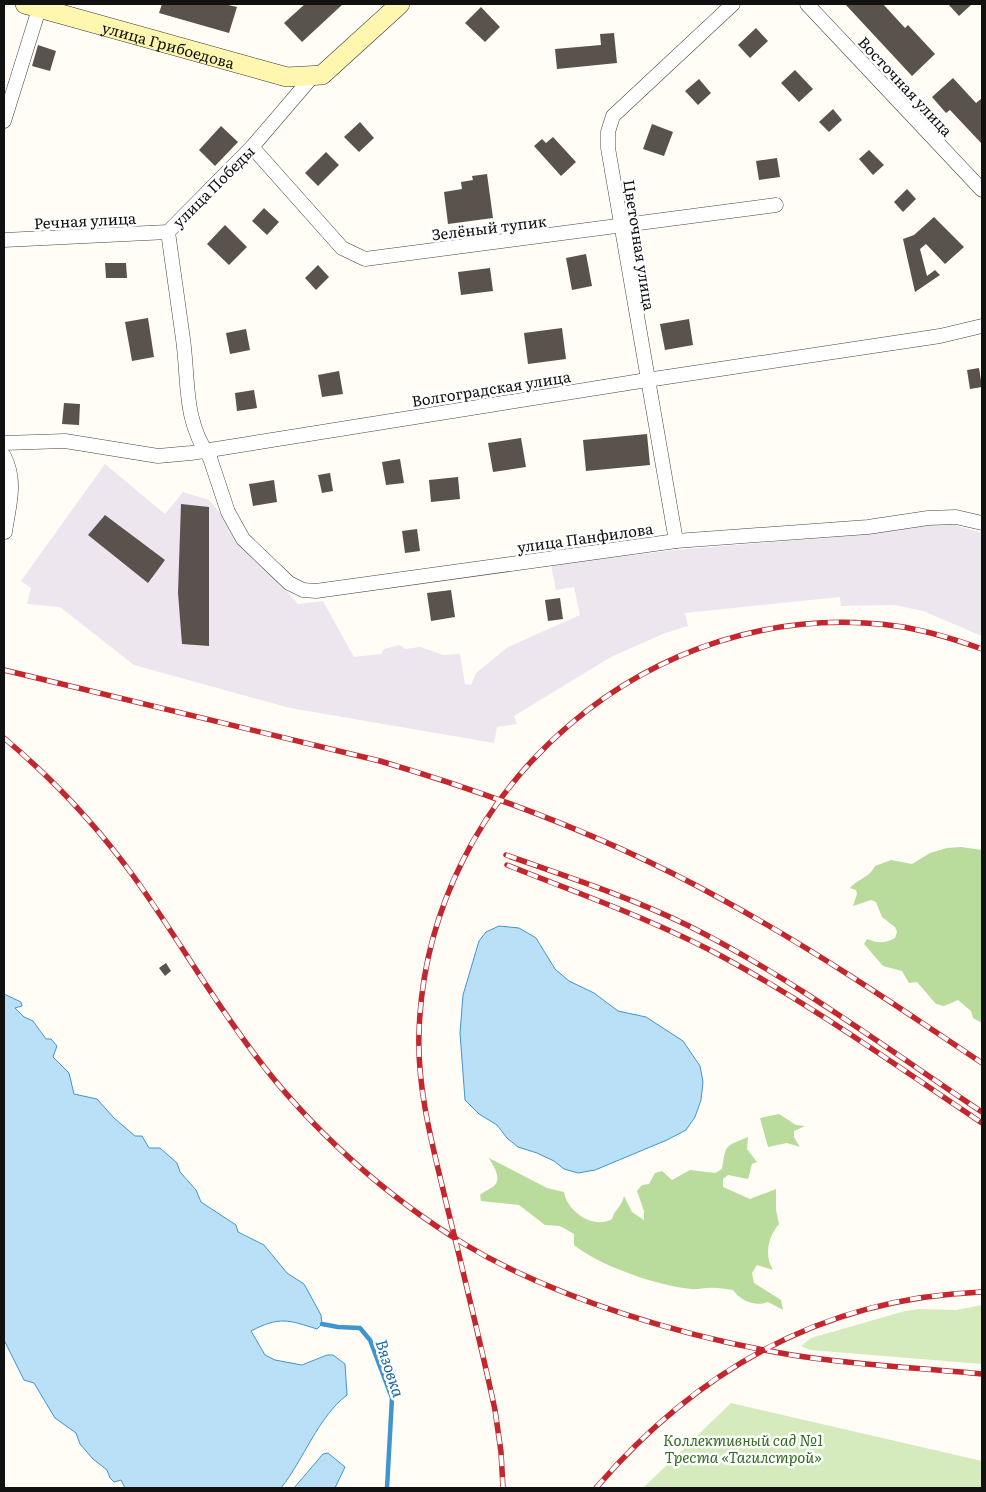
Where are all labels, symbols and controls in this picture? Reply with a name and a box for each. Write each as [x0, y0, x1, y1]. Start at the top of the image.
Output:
street label: улица Грибоедова [100, 15, 238, 74]
street label: Восточная улица [853, 31, 959, 142]
street label: улица Победы [167, 140, 259, 232]
street label: Цветочная улица [618, 178, 662, 313]
street label: Речная улица [33, 206, 138, 234]
street label: Зелёный тупик [430, 209, 548, 245]
street label: Волгоградская улица [410, 364, 573, 412]
street label: улица Панфилова [516, 516, 655, 558]
water label: Вязовка [370, 1336, 412, 1401]
park label: Коллективный сад №1 Треста «Тагилстрой» [663, 1428, 823, 1468]

